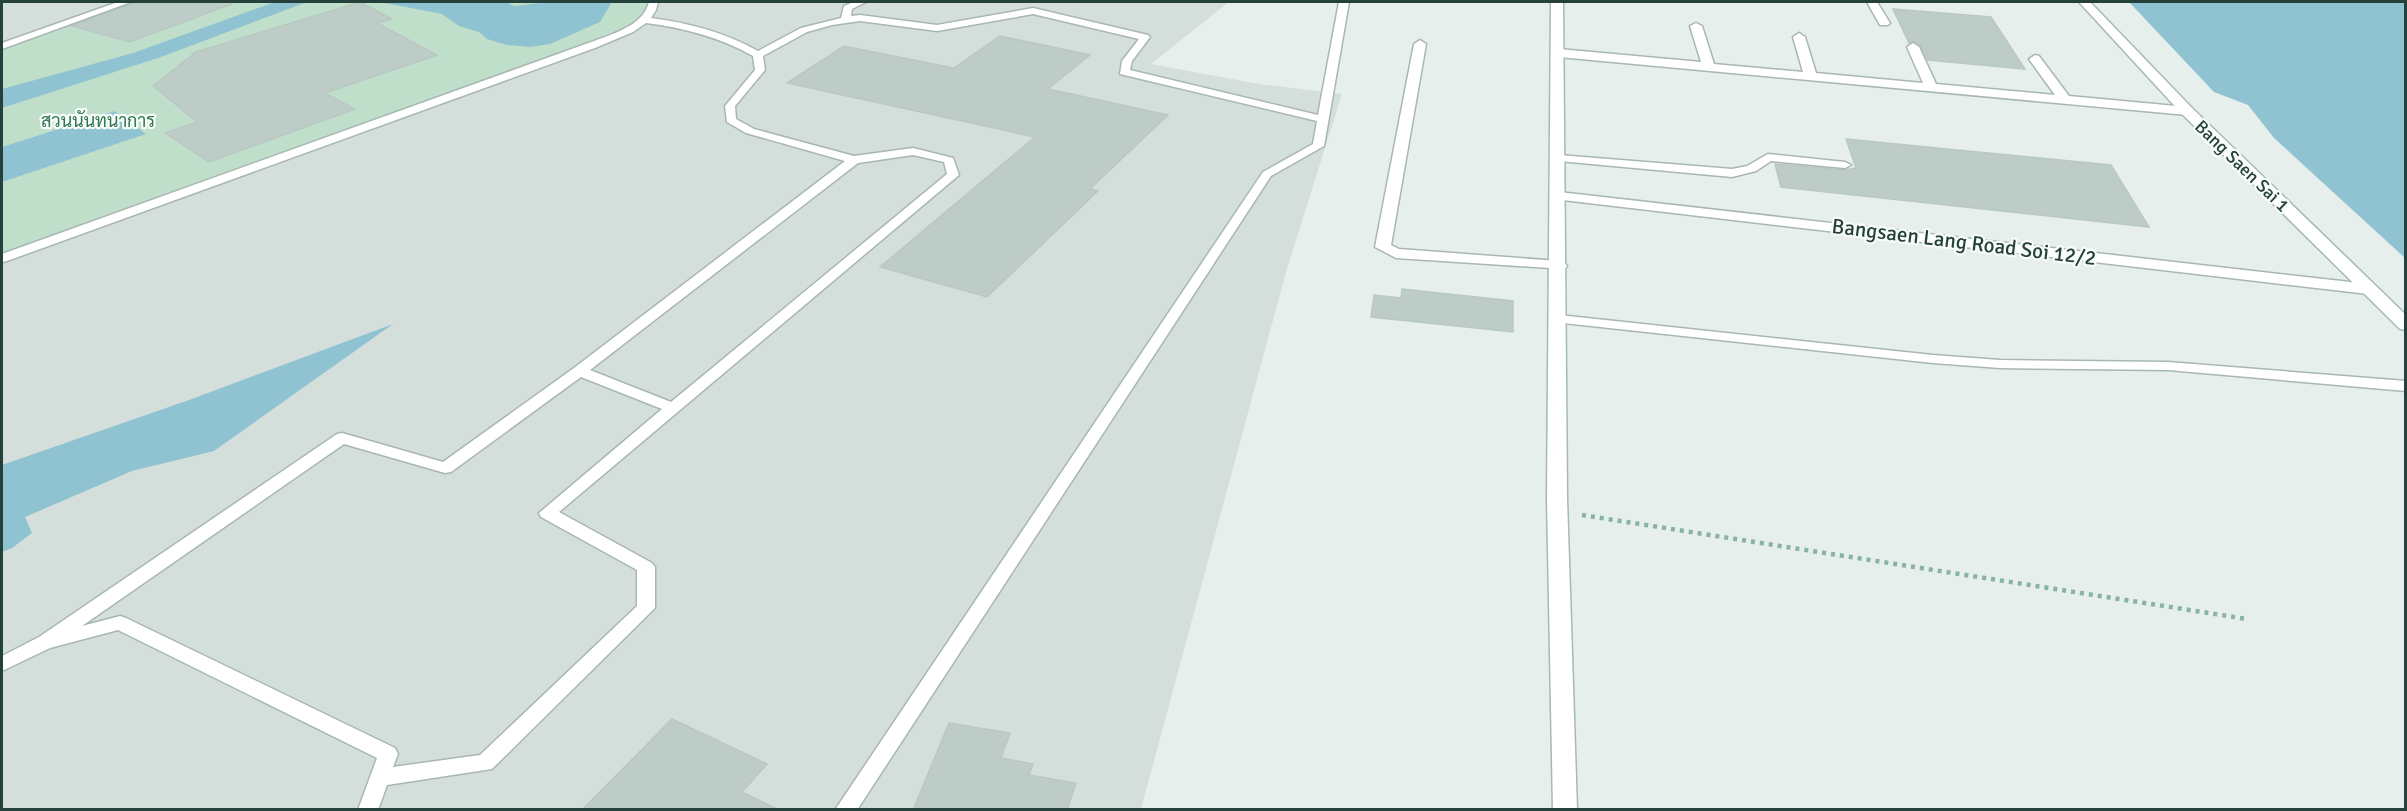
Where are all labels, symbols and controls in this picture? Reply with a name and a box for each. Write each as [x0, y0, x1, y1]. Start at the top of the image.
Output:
park label: สวนนันทนาการ [41, 110, 155, 132]
street label: Bang Saen Sai 1 [2190, 115, 2294, 217]
street label: Bangsaen Lang Road Soi 12/2 [1830, 213, 2098, 271]

